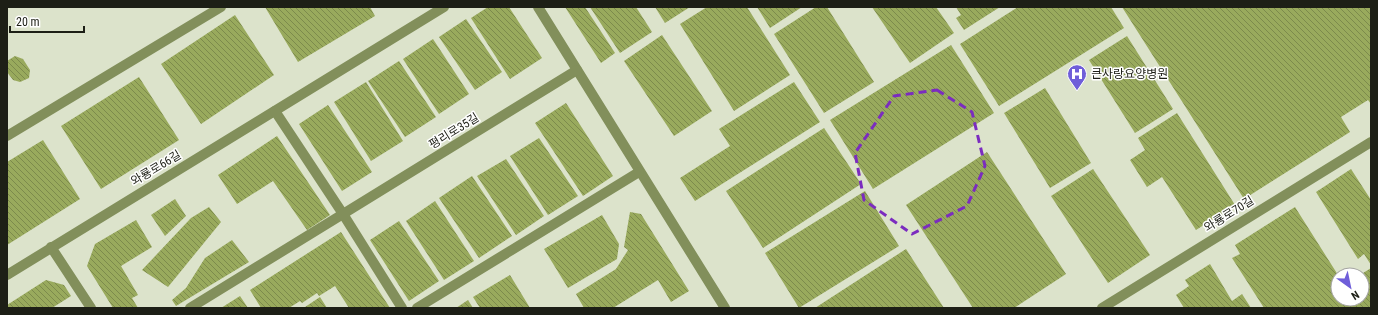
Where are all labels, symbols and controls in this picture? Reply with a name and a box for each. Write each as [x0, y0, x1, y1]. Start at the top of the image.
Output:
scale bar [10, 8, 84, 34]
text: 20 m [16, 15, 40, 29]
hospital icon: 큰사랑요양병원 [1066, 63, 1088, 91]
place label: 큰사랑요양병원 [1091, 67, 1168, 81]
street label: 평리로35길 [427, 110, 481, 152]
street label: 와룡로66길 [128, 148, 184, 188]
street label: 와룡로70길 [1202, 193, 1256, 235]
north arrow [1330, 267, 1370, 307]
text: N [1349, 288, 1362, 302]

